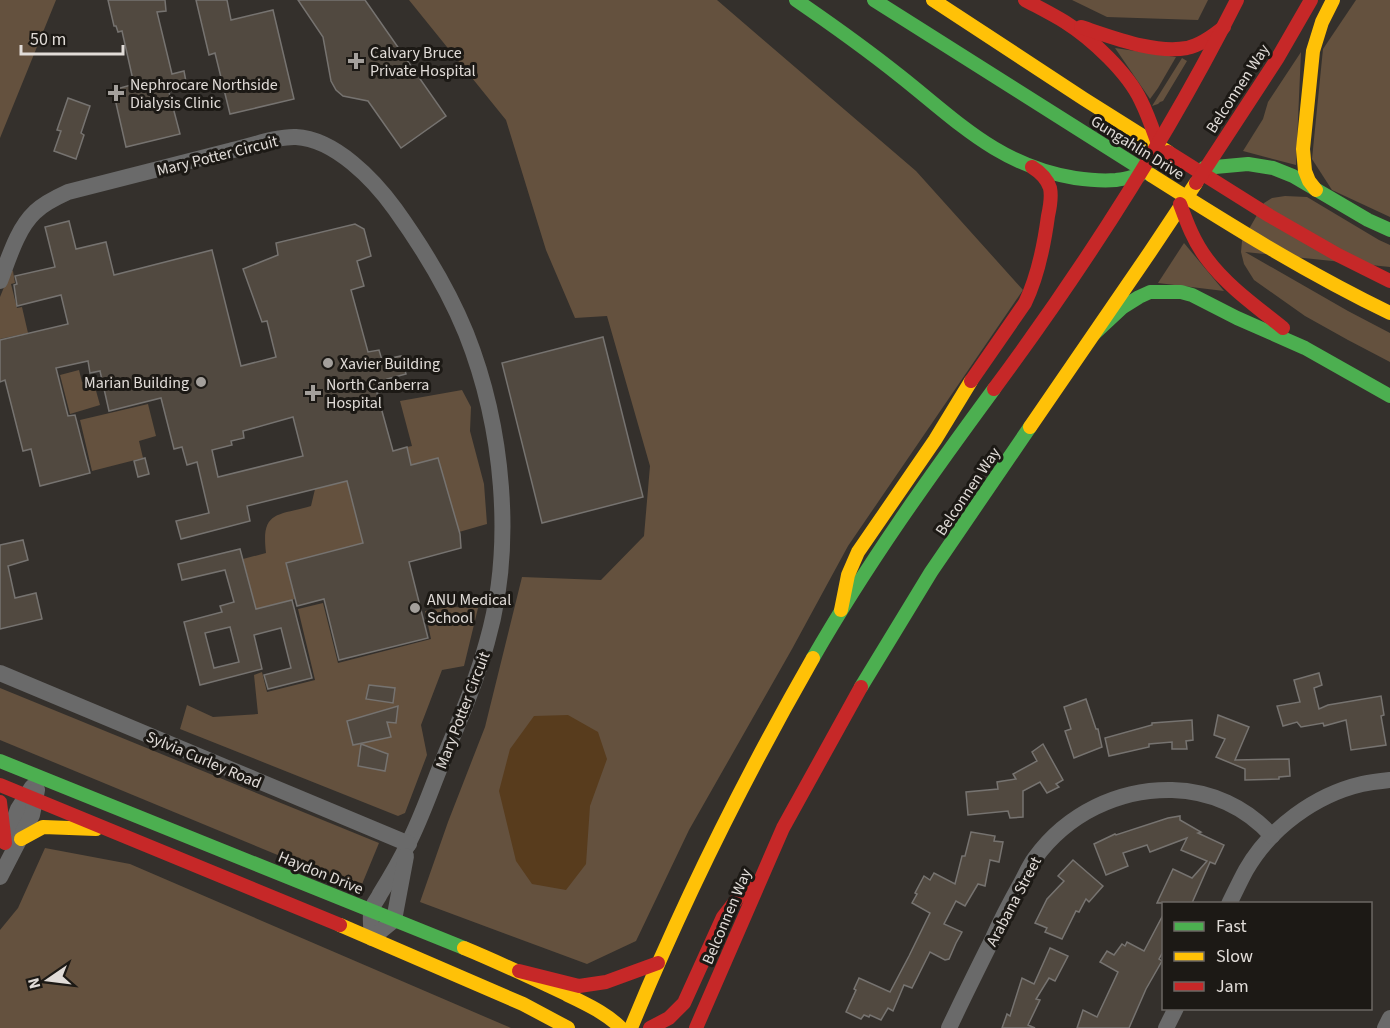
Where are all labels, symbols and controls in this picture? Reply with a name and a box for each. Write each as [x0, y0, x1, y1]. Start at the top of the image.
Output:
scale bar [21, 18, 123, 56]
text: 50 m [30, 27, 66, 52]
street label: Belconnen Way [1201, 39, 1275, 137]
place label: Calvary Bruce Private Hospital [370, 42, 476, 82]
marker: Calvary Bruce Private Hospital [347, 52, 365, 70]
place label: Nephrocare Northside Dialysis Clinic [130, 74, 278, 114]
marker: Nephrocare Northside Dialysis Clinic [107, 84, 125, 102]
street label: Gungahlin Drive [1086, 110, 1189, 185]
street label: Mary Potter Circuit [154, 130, 281, 182]
place label: Xavier Building [340, 353, 440, 375]
marker: Xavier Building [321, 356, 335, 370]
place label: Marian Building [84, 372, 189, 394]
place label: North Canberra Hospital [326, 374, 429, 414]
marker: Marian Building [194, 375, 208, 389]
marker: North Canberra Hospital [304, 384, 322, 402]
street label: Belconnen Way [930, 443, 1006, 540]
place label: ANU Medical School [427, 589, 511, 629]
marker: ANU Medical School [408, 601, 422, 615]
street label: Mary Potter Circuit [430, 648, 496, 772]
street label: Sylvia Curley Road [143, 726, 265, 794]
street label: Haydon Drive [275, 846, 367, 900]
street label: Arabana Street [981, 852, 1047, 950]
street label: Belconnen Way [697, 865, 757, 968]
legend [1162, 902, 1372, 1010]
text: Fast [1216, 914, 1247, 939]
text: Slow [1216, 944, 1253, 969]
north arrow [18, 950, 78, 1010]
text: Jam [1216, 974, 1249, 999]
text: N [22, 976, 46, 991]

